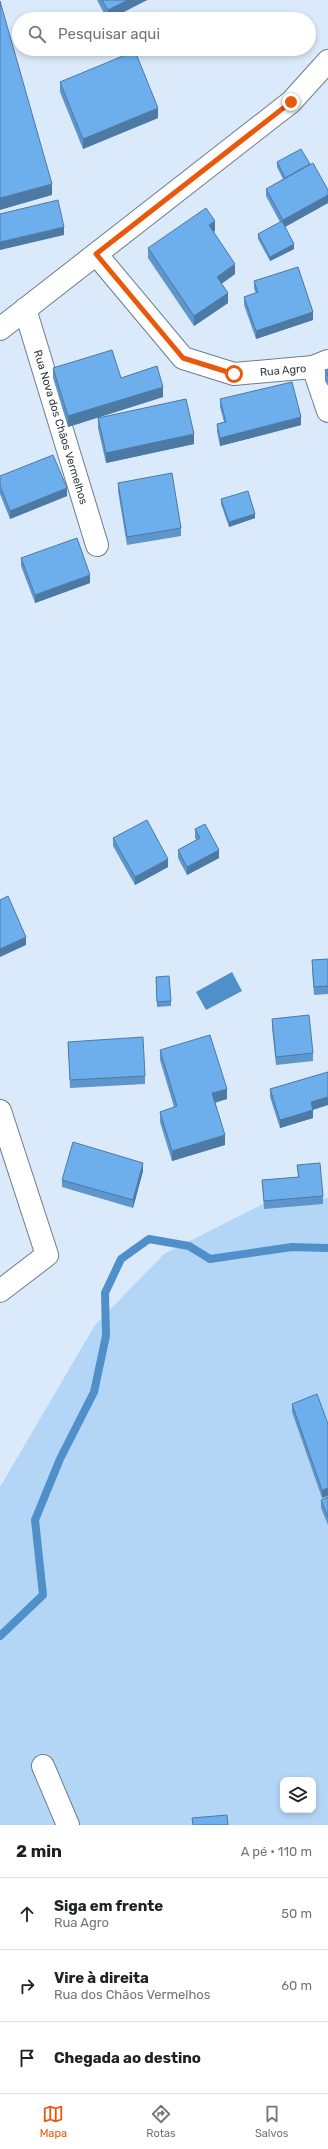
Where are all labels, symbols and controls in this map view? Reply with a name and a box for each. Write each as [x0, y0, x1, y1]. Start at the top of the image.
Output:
search box [12, 12, 316, 56]
icon: search [26, 23, 48, 45]
text: Pesquisar aqui [58, 25, 160, 43]
route end [282, 93, 300, 111]
street label: Rua Nova dos Chãos Vermelhos [31, 348, 90, 506]
street label: Rua Agro [259, 362, 307, 379]
route start [225, 365, 243, 383]
map controls [280, 1777, 316, 1813]
button: layers [280, 1777, 316, 1813]
text: 2 min [16, 1841, 62, 1861]
text: A pé · 110 m [241, 1844, 312, 1859]
text: Siga em frente [54, 1897, 163, 1915]
icon: ahead [16, 1903, 38, 1925]
text: 50 m [281, 1906, 312, 1921]
text: Rua Agro [54, 1915, 109, 1930]
text: Vire à direita [54, 1969, 149, 1987]
icon: right [16, 1975, 38, 1997]
text: 60 m [281, 1978, 312, 1993]
text: Rua dos Chãos Vermelhos [54, 1987, 210, 2002]
icon: arrive [16, 2047, 38, 2069]
text: Chegada ao destino [54, 2049, 201, 2067]
tab: Mapa [40, 2103, 67, 2140]
tab: Rotas [146, 2103, 176, 2140]
tab: Salvos [255, 2103, 288, 2140]

